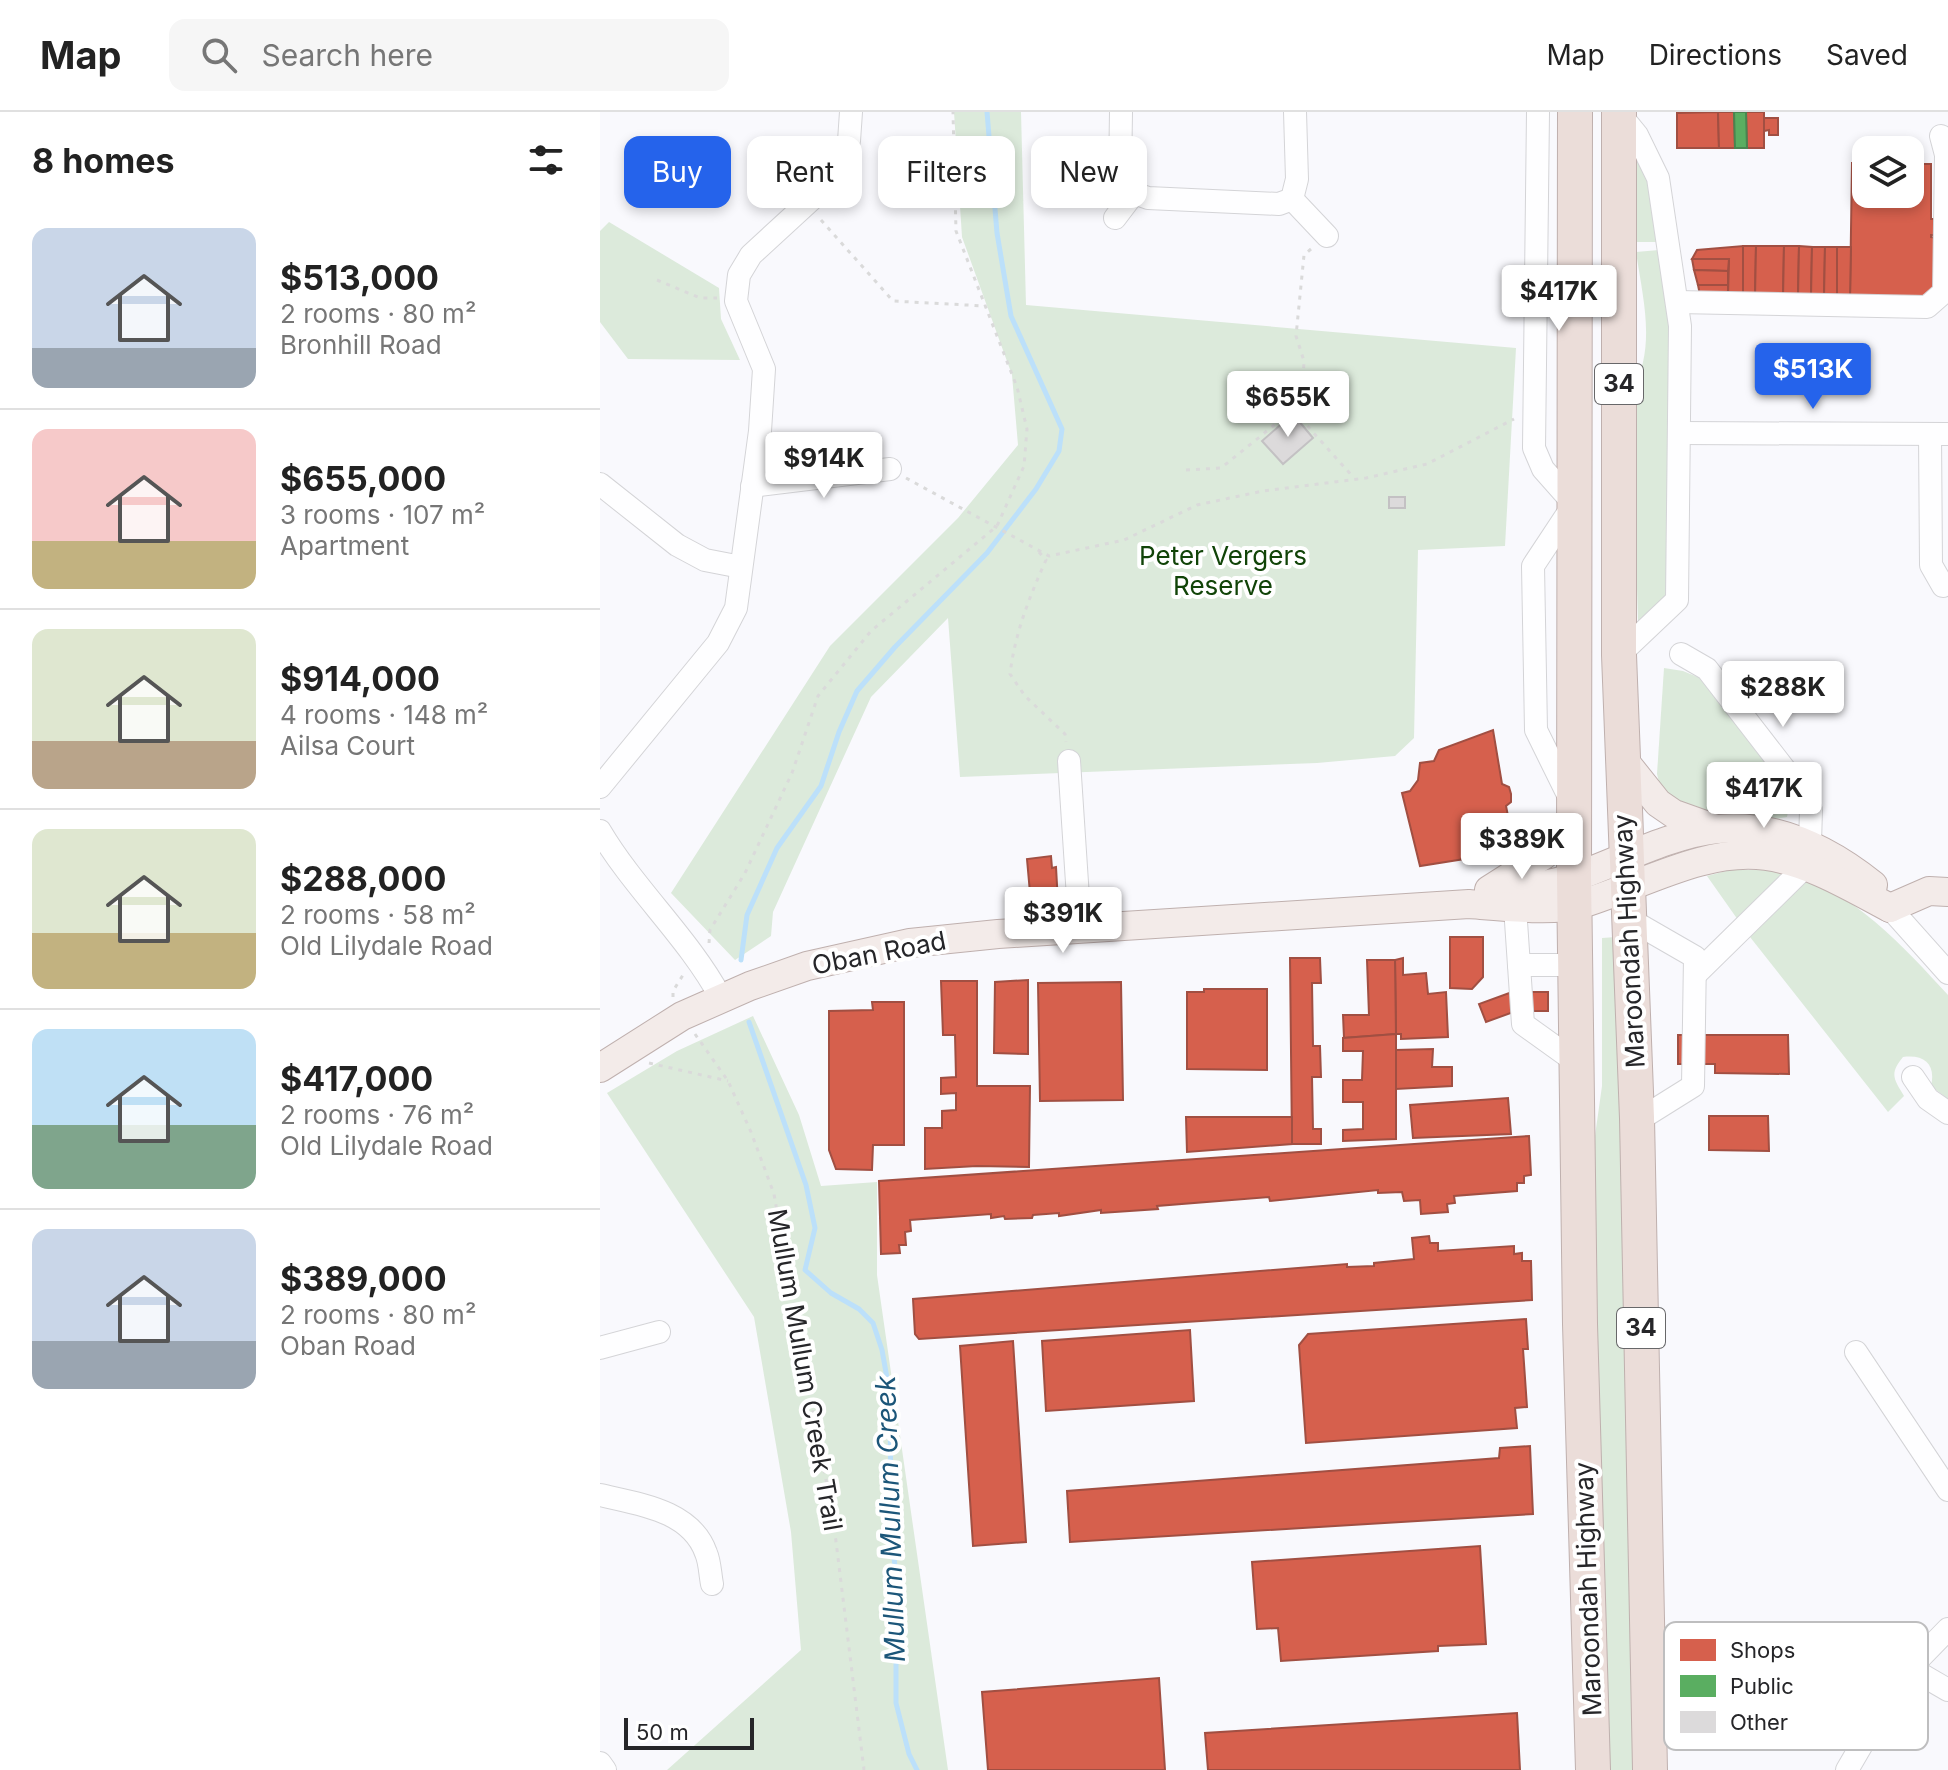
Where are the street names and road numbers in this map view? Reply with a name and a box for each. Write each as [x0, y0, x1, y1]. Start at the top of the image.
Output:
road number: 34 [1595, 364, 1643, 404]
street label: Maroondah Highway [1606, 813, 1651, 1069]
street label: Oban Road [809, 924, 949, 981]
street label: Mullum Mullum Creek Trail [762, 1207, 849, 1533]
road number: 34 [1617, 1308, 1665, 1348]
street label: Maroondah Highway [1568, 1461, 1607, 1717]

